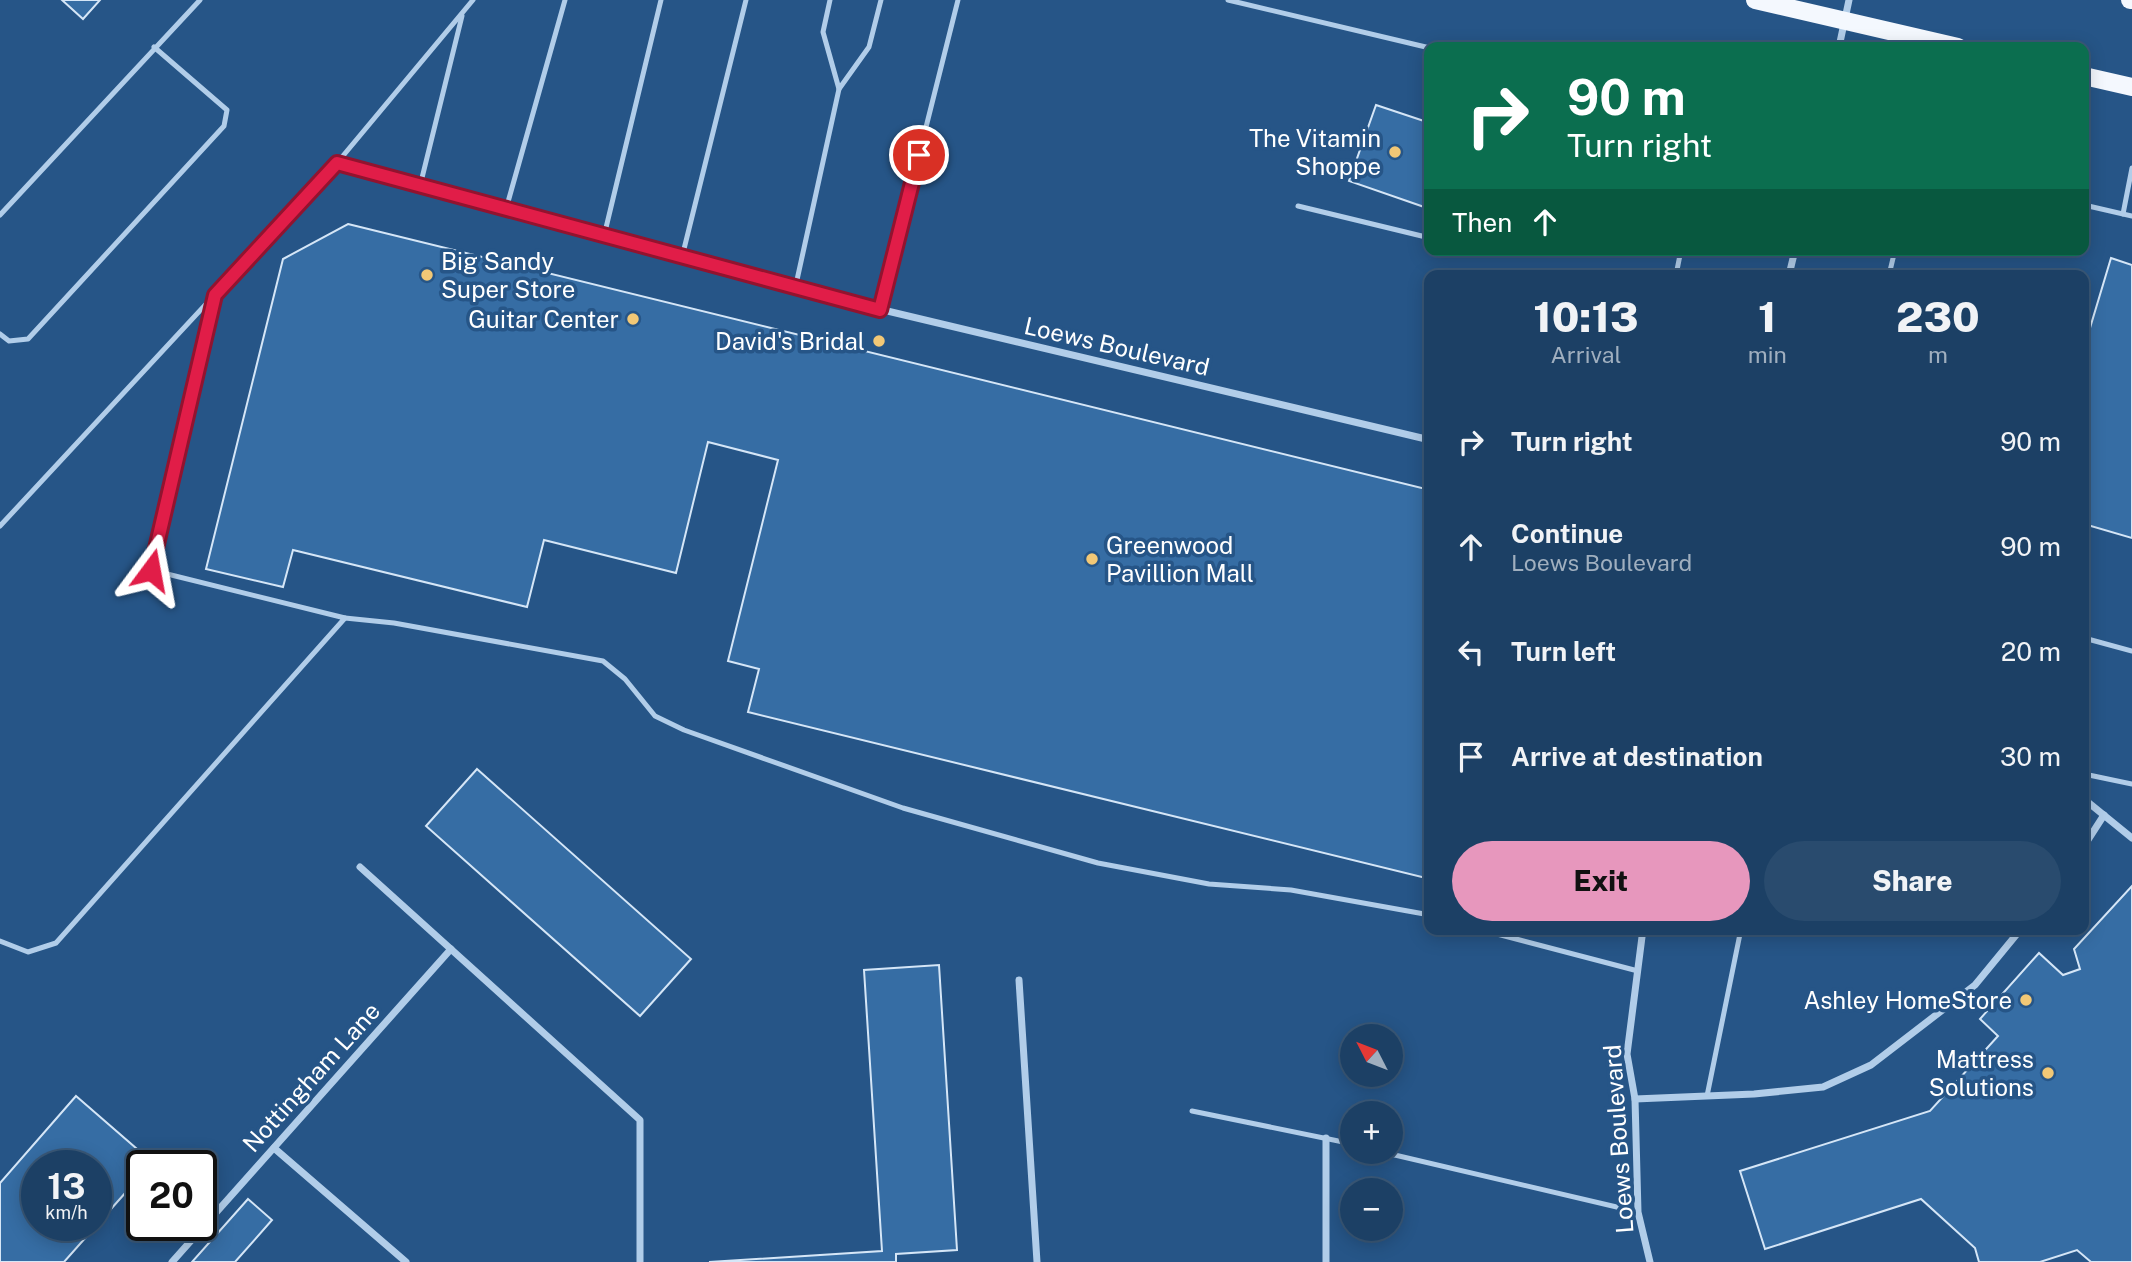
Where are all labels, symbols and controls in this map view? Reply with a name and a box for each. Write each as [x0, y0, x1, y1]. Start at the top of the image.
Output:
text: 90 m [1567, 68, 1686, 126]
icon: right [1452, 70, 1543, 161]
place label: The Vitamin Shoppe [1249, 124, 1381, 180]
pin [889, 125, 949, 185]
text: Turn right [1567, 127, 1712, 164]
icon: arrive [900, 136, 938, 174]
marker: The Vitamin Shoppe [1387, 144, 1403, 160]
icon: ahead [1526, 203, 1564, 241]
text: Then [1452, 207, 1512, 238]
place label: Big Sandy Super Store [441, 247, 575, 303]
marker: Big Sandy Super Store [419, 267, 435, 283]
text: 10:13 [1533, 292, 1639, 341]
text: 1 [1758, 292, 1777, 341]
text: 230 [1896, 292, 1980, 341]
place label: Guitar Center [468, 305, 619, 333]
marker: Guitar Center [625, 311, 641, 327]
street label: Loews Boulevard [1022, 311, 1212, 381]
place label: David's Bridal [715, 327, 865, 355]
marker: David's Bridal [871, 333, 887, 349]
text: Arrival [1550, 341, 1621, 368]
text: min [1748, 341, 1787, 368]
text: m [1928, 341, 1948, 368]
icon: right [1452, 423, 1490, 461]
text: Turn right [1511, 426, 1633, 457]
text: 90 m [2000, 426, 2061, 457]
text: Continue [1511, 518, 1623, 549]
icon: ahead [1452, 528, 1490, 566]
place label: Greenwood Pavillion Mall [1106, 531, 1254, 587]
text: 90 m [2000, 531, 2061, 562]
position arrow [114, 533, 188, 607]
text: Loews Boulevard [1511, 549, 1692, 576]
marker: Greenwood Pavillion Mall [1084, 551, 1100, 567]
icon: left [1452, 633, 1490, 671]
text: Turn left [1511, 636, 1616, 667]
text: 20 m [2001, 636, 2061, 667]
icon: arrive [1452, 738, 1490, 776]
text: Arrive at destination [1511, 741, 1763, 772]
text: 30 m [2000, 741, 2061, 772]
button: Exit [1452, 841, 1750, 921]
button: Share [1764, 841, 2061, 921]
place label: Ashley HomeStore [1804, 986, 2012, 1014]
marker: Ashley HomeStore [2018, 992, 2034, 1008]
street label: Nottingham Lane [237, 997, 385, 1157]
north arrow [1340, 1024, 1404, 1087]
map controls [1340, 1024, 1403, 1241]
street label: Loews Boulevard [1597, 1044, 1639, 1234]
place label: Mattress Solutions [1929, 1045, 2034, 1101]
marker: Mattress Solutions [2040, 1065, 2056, 1081]
button: + [1340, 1101, 1403, 1164]
speed limit sign: 20 [126, 1150, 217, 1241]
text: 13 [47, 1166, 86, 1207]
button: − [1340, 1178, 1403, 1241]
text: km/h [45, 1202, 88, 1223]

